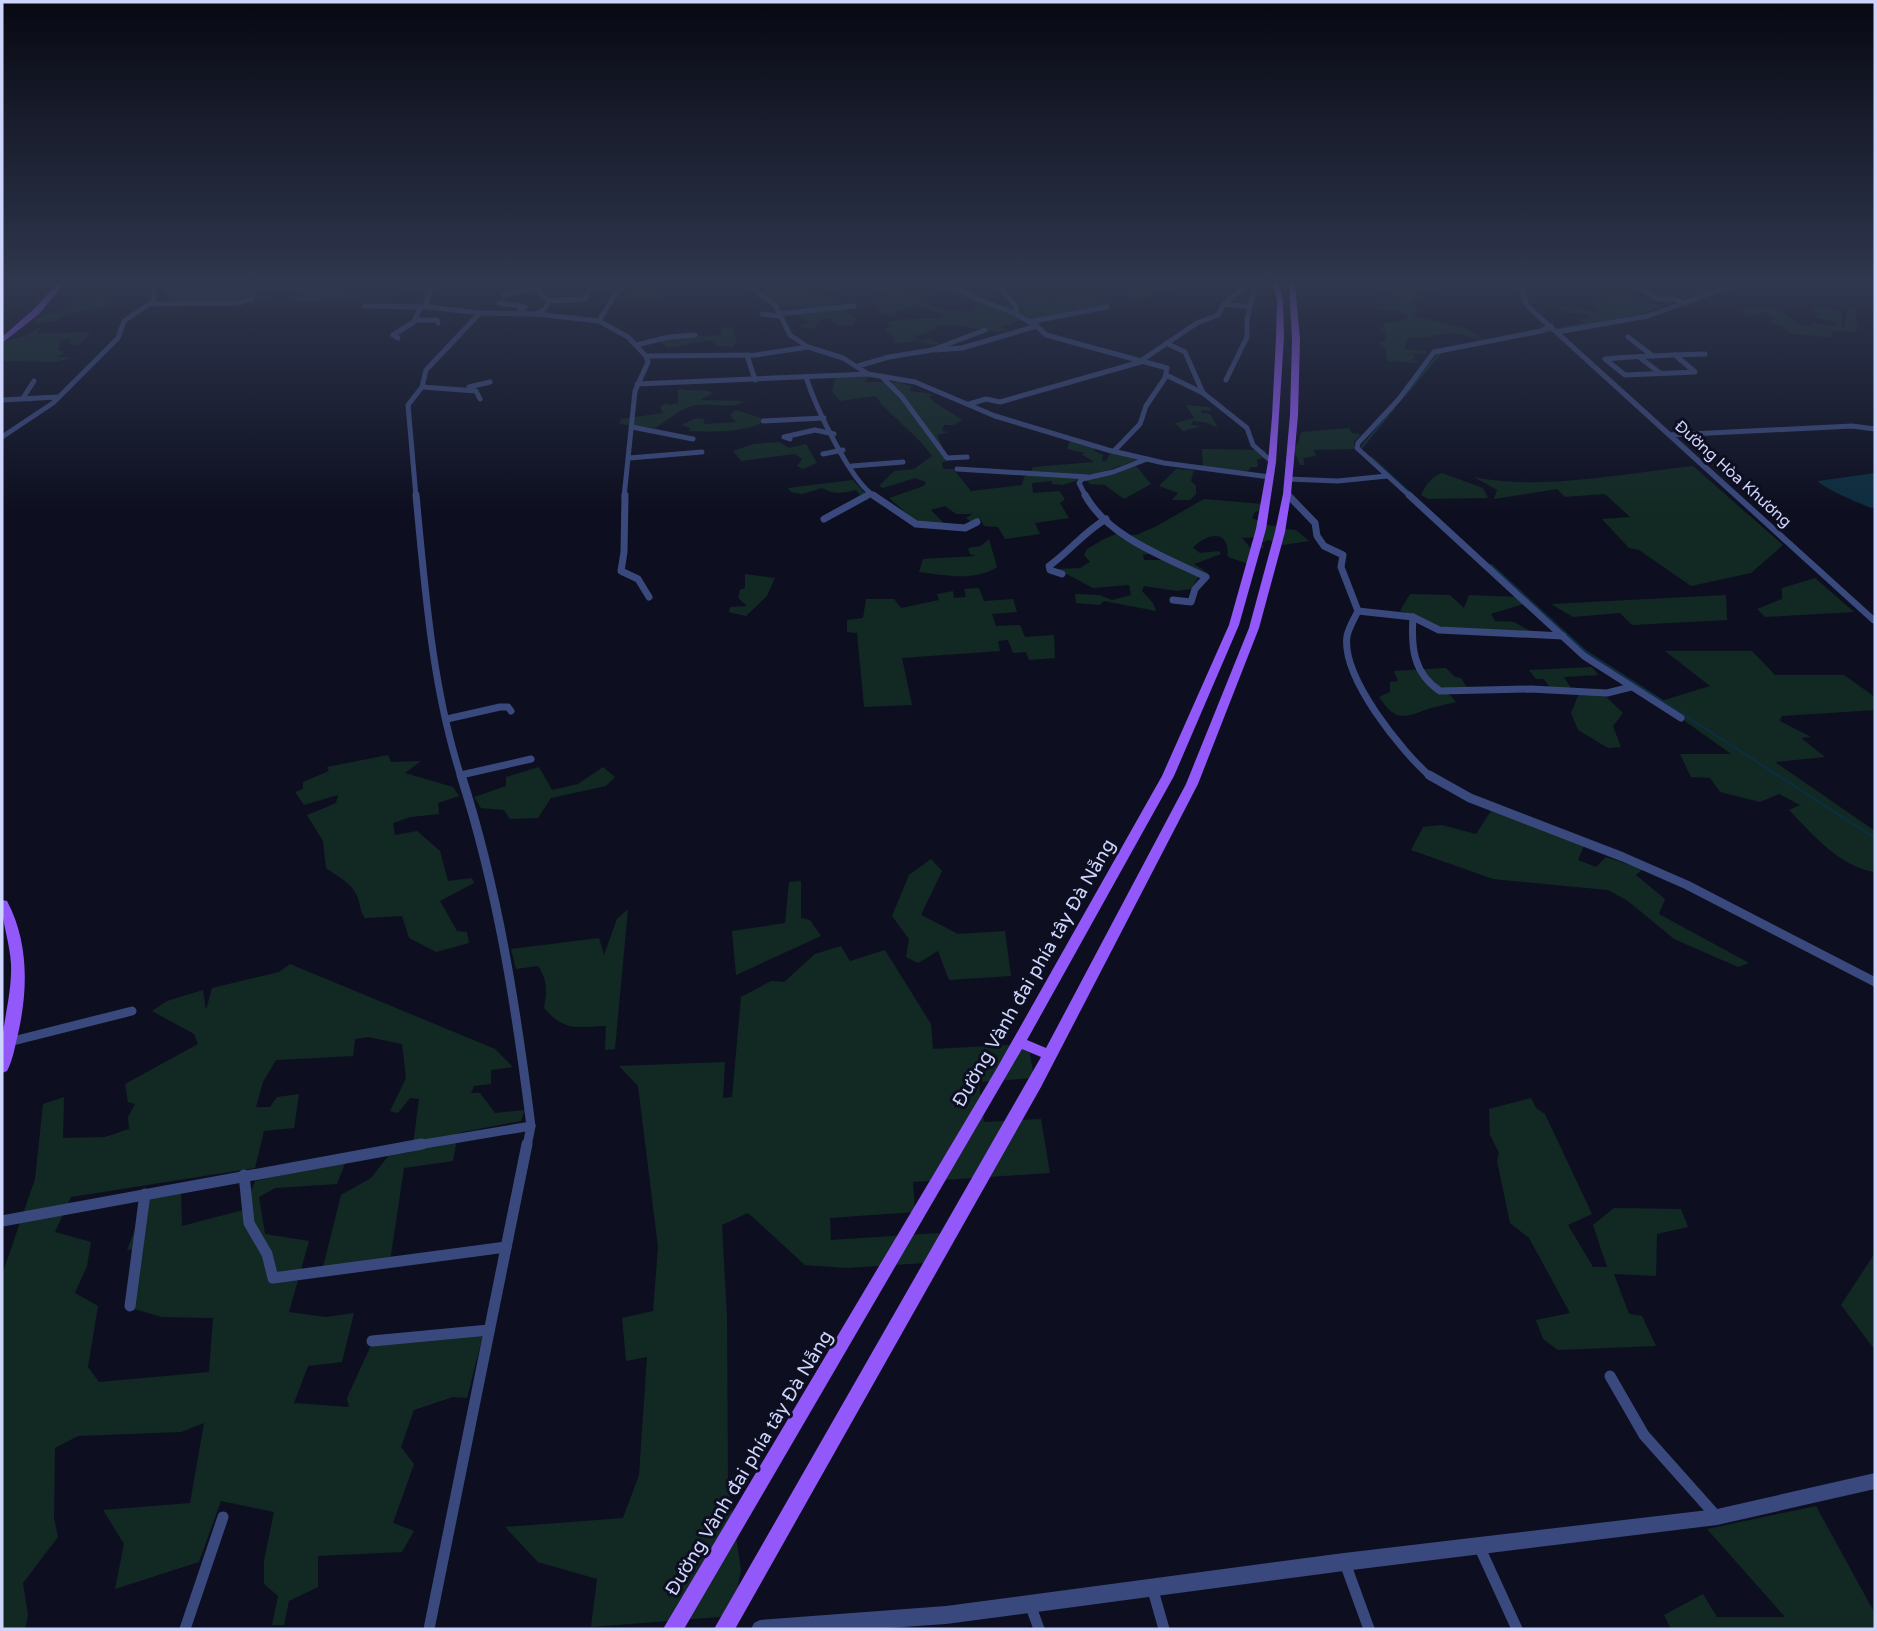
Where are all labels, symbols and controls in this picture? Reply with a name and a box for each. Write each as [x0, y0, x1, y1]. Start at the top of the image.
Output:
street label: Đường Hòa Khương [1670, 416, 1796, 532]
street label: Đường Vành đai phía tây Đà Nẵng [948, 835, 1120, 1111]
street label: Đường Vành đai phía tây Đà Nẵng [661, 1326, 837, 1600]

